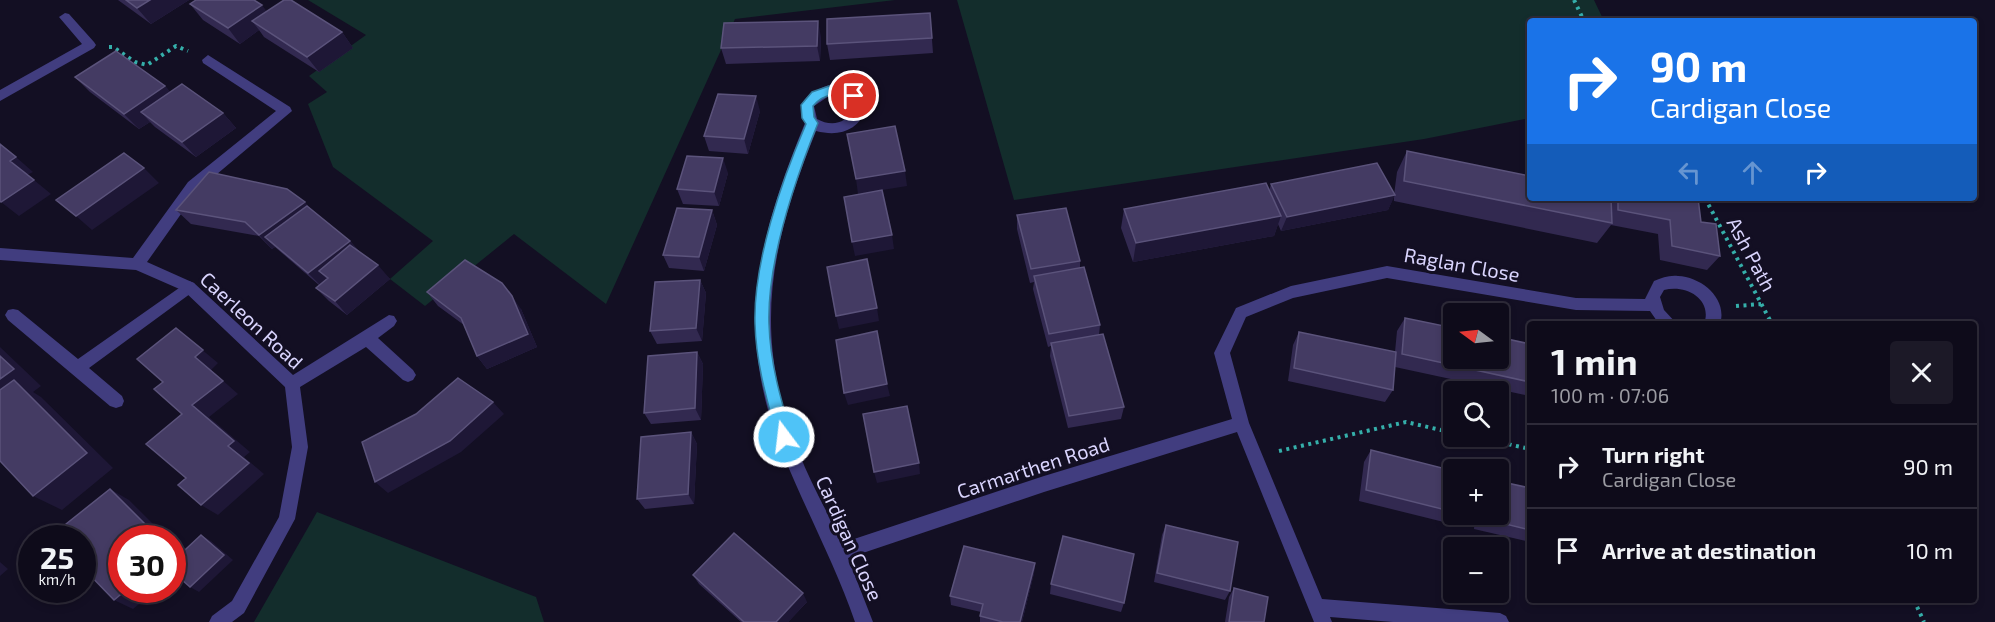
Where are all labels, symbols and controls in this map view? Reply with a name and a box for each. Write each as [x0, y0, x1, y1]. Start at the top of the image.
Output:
text: 90 m [1650, 40, 1747, 90]
icon: right [1551, 42, 1629, 120]
pin [828, 70, 879, 121]
icon: arrive [837, 79, 870, 112]
text: Cardigan Close [1650, 91, 1831, 123]
icon: left [1673, 156, 1706, 189]
icon: ahead [1736, 156, 1769, 189]
icon: right [1799, 156, 1832, 189]
street label: Ash Path [1722, 213, 1782, 295]
street label: Raglan Close [1402, 242, 1522, 286]
street label: Caerleon Road [196, 266, 308, 374]
north arrow [1443, 303, 1509, 369]
map controls [1443, 303, 1509, 603]
text: 1 min [1551, 339, 1638, 382]
button: close [1890, 341, 1953, 404]
button: search [1443, 381, 1509, 447]
text: 100 m · 07:06 [1551, 383, 1669, 407]
position arrow [752, 405, 816, 469]
street label: Carmarthen Road [954, 431, 1112, 503]
text: Turn right [1602, 441, 1704, 467]
icon: right [1551, 450, 1584, 483]
text: 90 m [1903, 453, 1953, 479]
button: + [1443, 459, 1509, 525]
text: Cardigan Close [1602, 467, 1736, 491]
street label: Cardigan Close [812, 472, 888, 604]
speed limit sign: 30 [108, 525, 186, 603]
icon: arrive [1551, 534, 1584, 567]
button: − [1443, 537, 1509, 603]
text: Arrive at destination [1602, 537, 1816, 563]
text: 10 m [1907, 537, 1953, 563]
text: 25 [40, 539, 74, 575]
text: km/h [38, 570, 76, 588]

